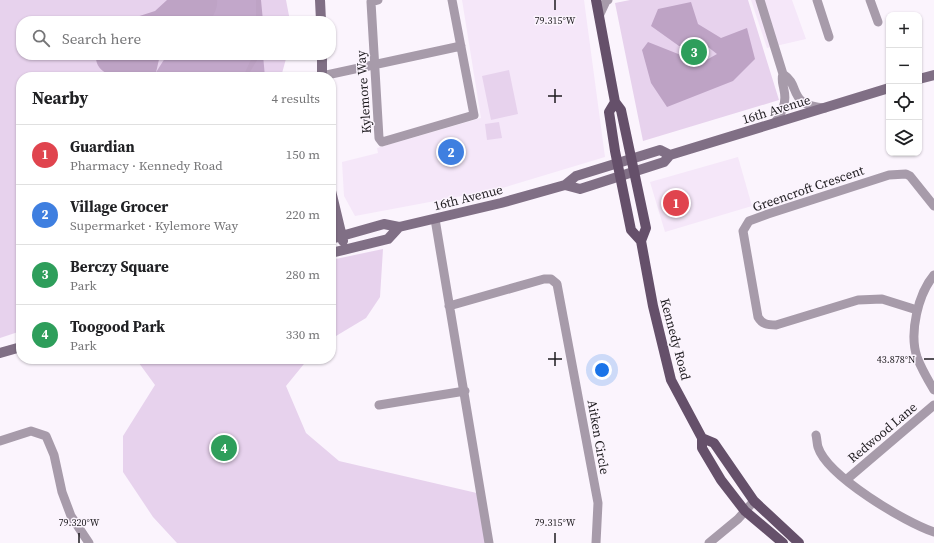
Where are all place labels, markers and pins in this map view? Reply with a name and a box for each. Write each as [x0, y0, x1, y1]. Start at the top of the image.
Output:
pin: 3 [681, 37, 707, 67]
pin: 2 [438, 137, 464, 167]
pin: 1 [663, 188, 689, 218]
pin: 4 [211, 433, 237, 463]

